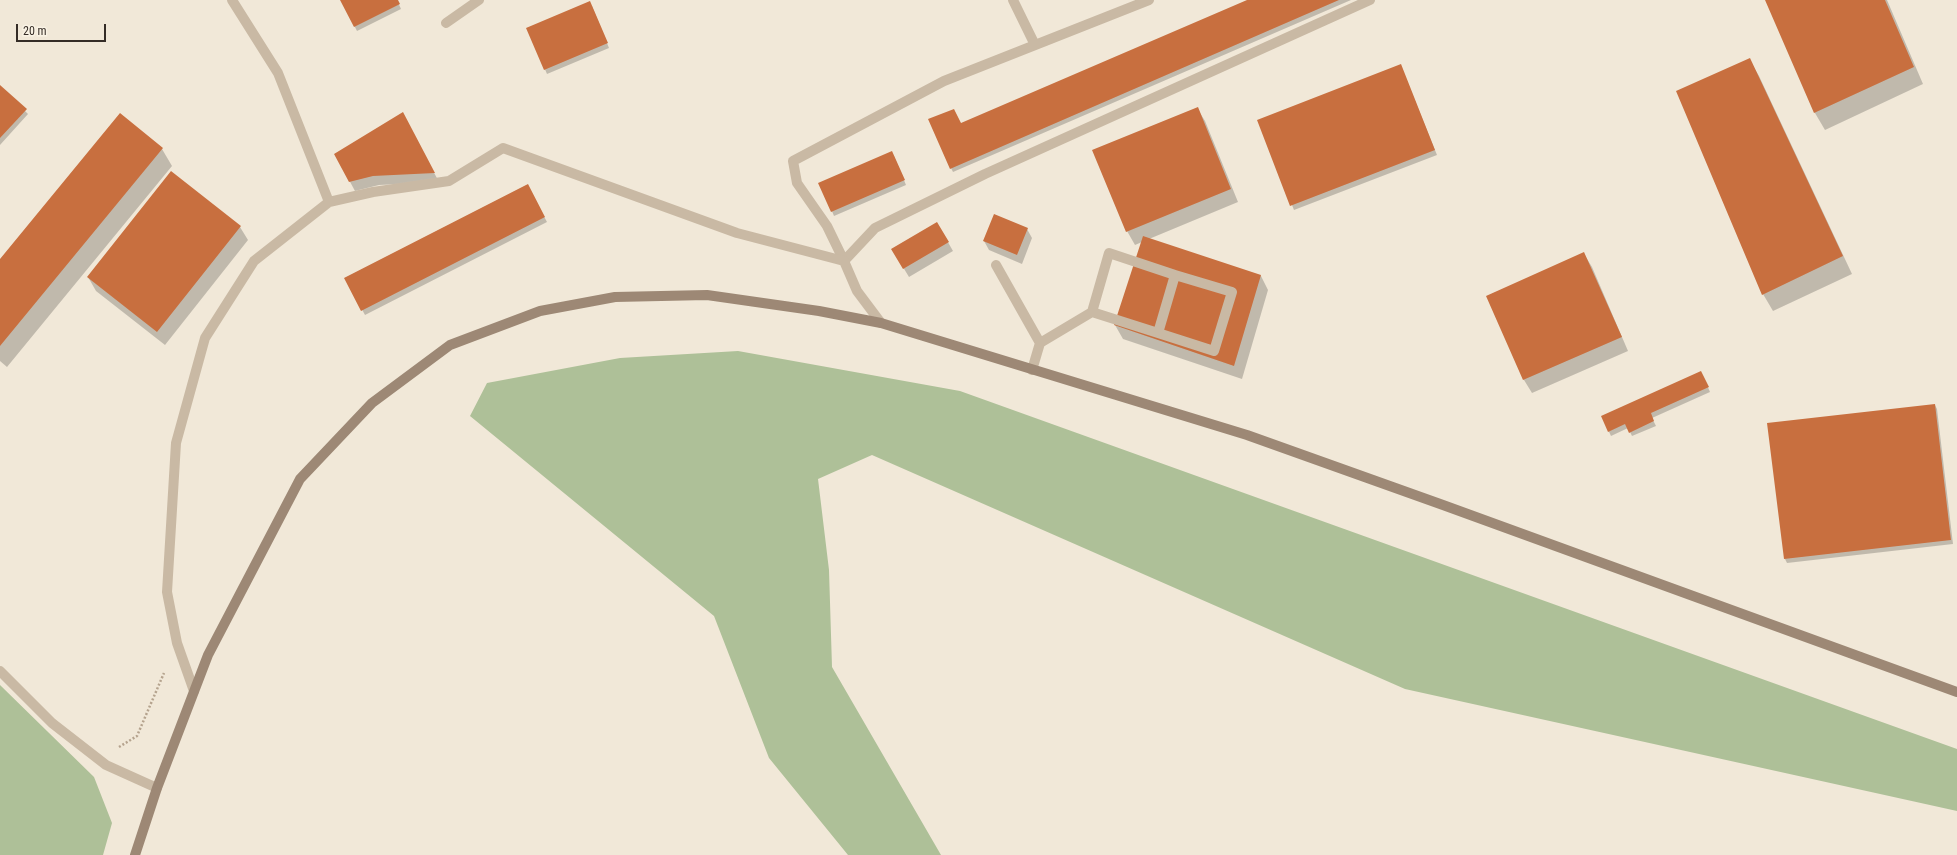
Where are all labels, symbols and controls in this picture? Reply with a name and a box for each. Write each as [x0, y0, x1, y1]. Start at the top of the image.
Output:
scale bar [18, 16, 108, 42]
text: 20 m [23, 24, 47, 38]

